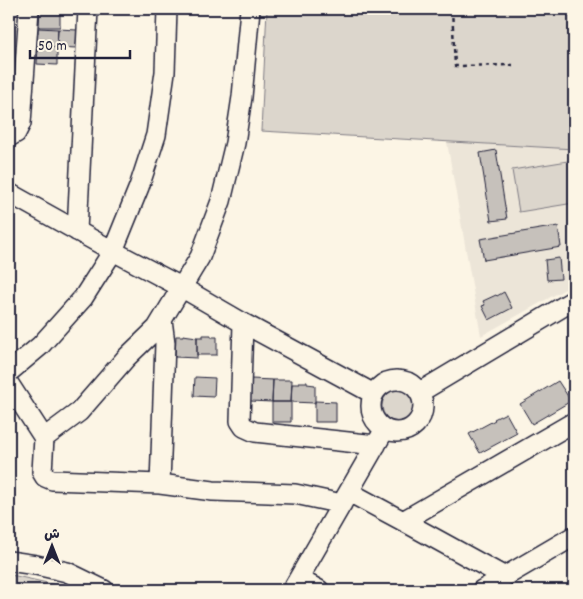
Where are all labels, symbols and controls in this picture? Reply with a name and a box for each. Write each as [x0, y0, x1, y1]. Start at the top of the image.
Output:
scale bar [30, 28, 130, 60]
text: 50 m [38, 36, 67, 58]
north arrow [28, 522, 78, 572]
text: ش [44, 525, 60, 545]

